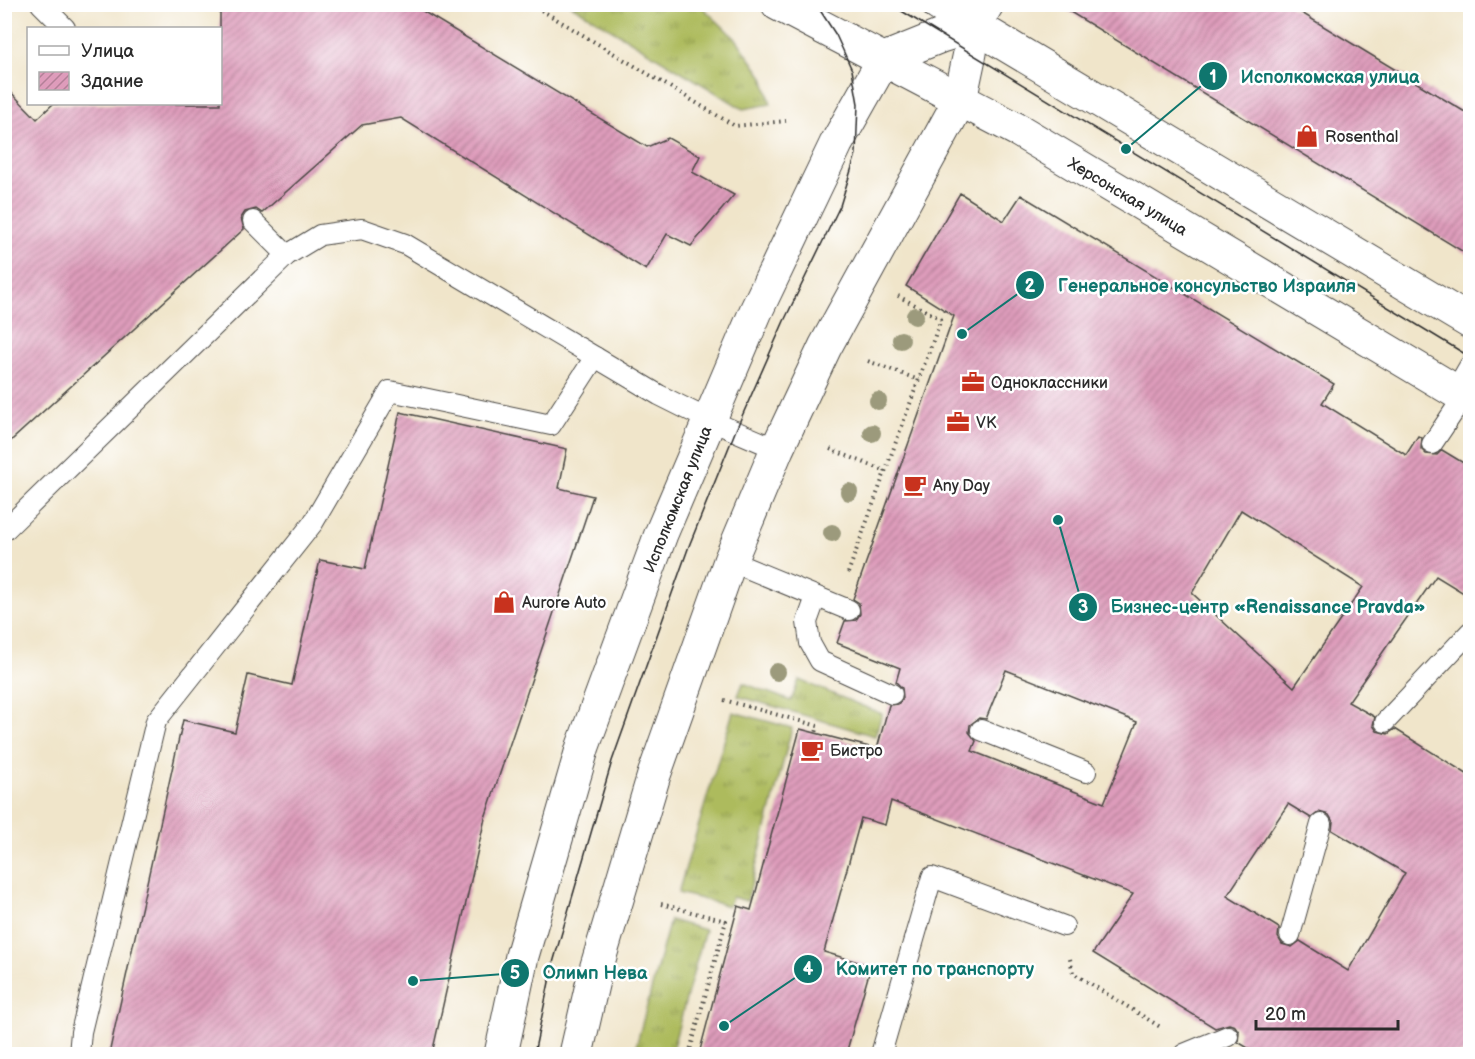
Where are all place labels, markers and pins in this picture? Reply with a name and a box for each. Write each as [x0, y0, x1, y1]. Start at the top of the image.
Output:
callout: Исполкомская улица [1198, 58, 1431, 94]
shop icon: Rosenthal [1294, 123, 1320, 149]
place label: Rosenthal [1325, 128, 1398, 147]
callout: Генеральное консульство Израиля [1015, 267, 1368, 303]
office icon: Одноклассники [960, 369, 986, 395]
place label: Одноклассники [991, 374, 1108, 393]
office icon: VK [945, 409, 971, 435]
place label: VK [976, 414, 997, 433]
cafe icon: Any Day [902, 472, 928, 498]
place label: Any Day [933, 477, 991, 496]
shop icon: Aurore Auto [491, 589, 517, 615]
callout: Бизнес-центр «Renaissance Pravda» [1068, 589, 1437, 625]
place label: Aurore Auto [522, 594, 606, 613]
cafe icon: Бистро [799, 737, 825, 763]
place label: Бистро [830, 742, 883, 761]
callout: Комитет по транспорту [793, 951, 1046, 987]
callout: Олимп Нева [500, 955, 659, 991]

